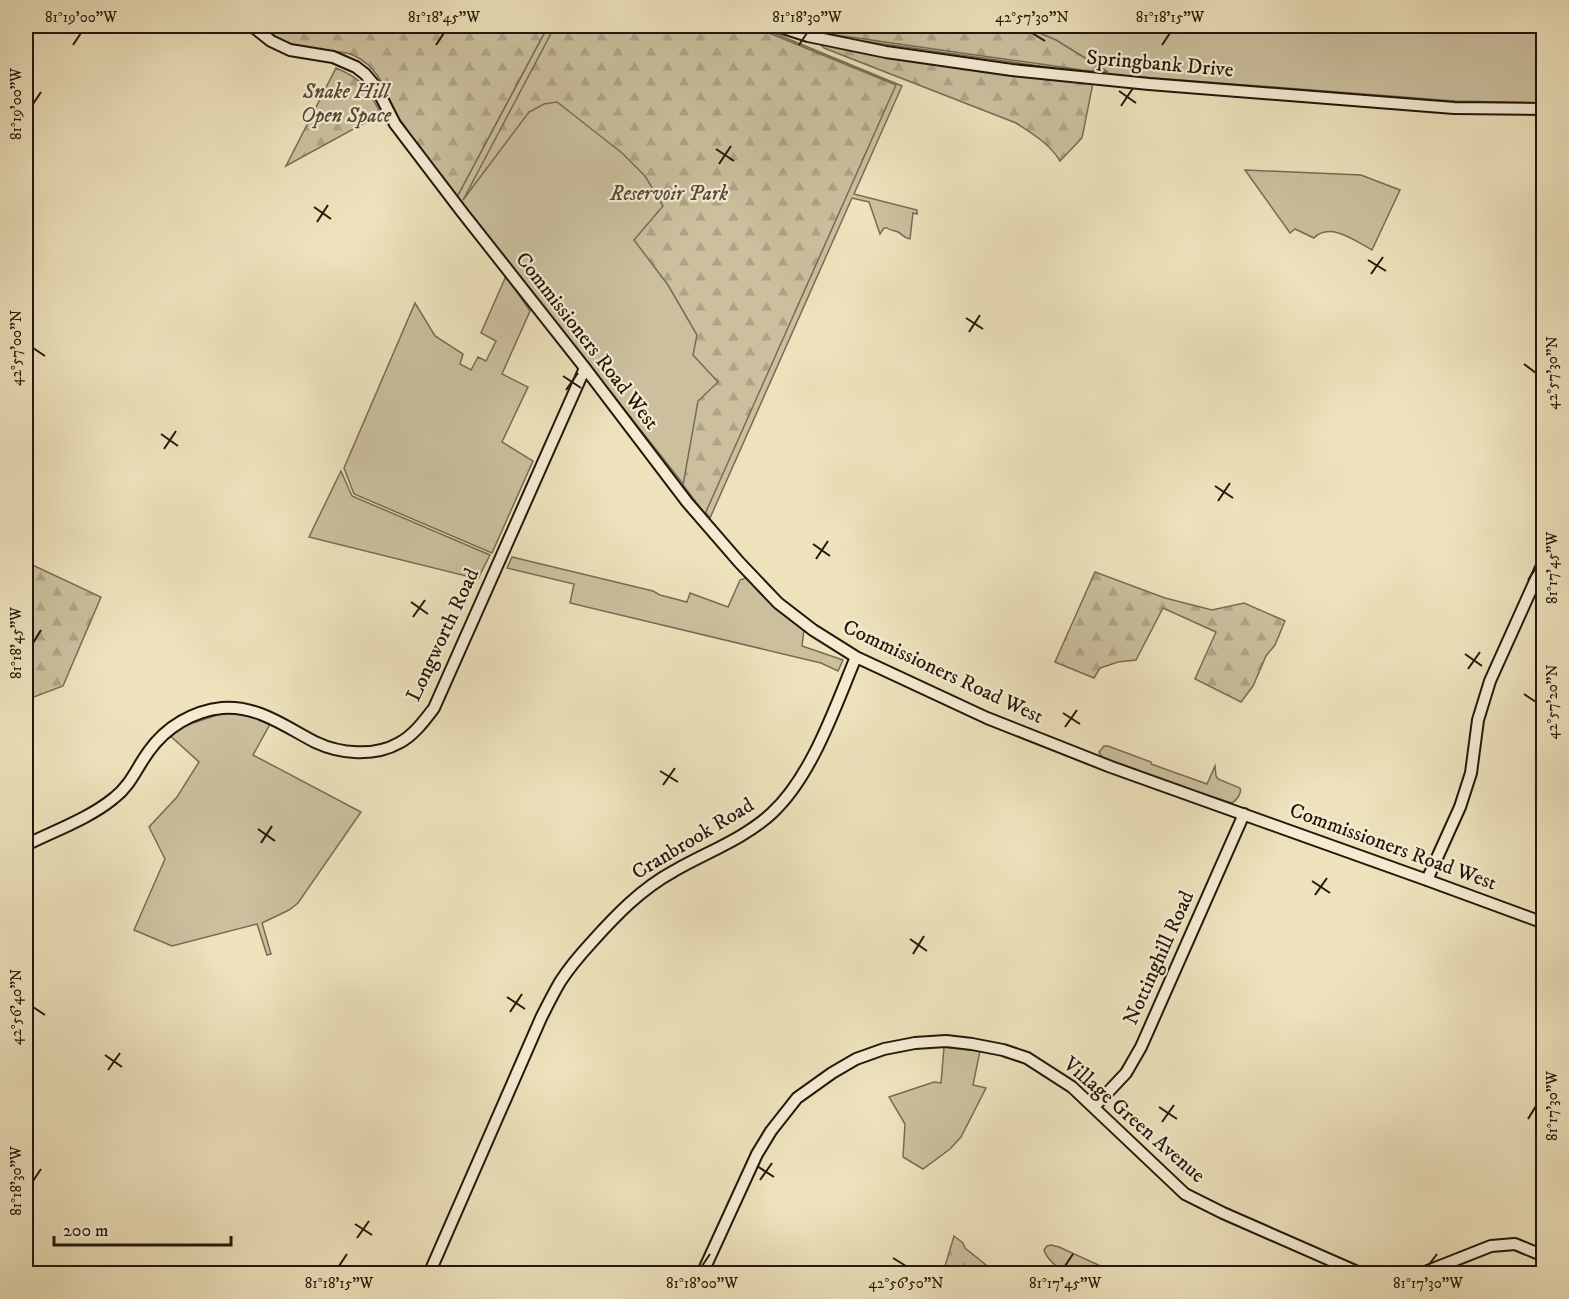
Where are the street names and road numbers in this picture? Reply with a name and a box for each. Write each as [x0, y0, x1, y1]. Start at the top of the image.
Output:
street label: Springbank Drive [1085, 45, 1235, 83]
street label: Commissioners Road West [510, 247, 665, 435]
street label: Longworth Road [401, 564, 485, 706]
street label: Commissioners Road West [839, 614, 1048, 730]
street label: Cranbrook Road [627, 792, 759, 886]
street label: Commissioners Road West [1286, 797, 1500, 897]
street label: Nottinghill Road [1118, 886, 1200, 1029]
street label: Village Green Avenue [1057, 1051, 1210, 1189]

